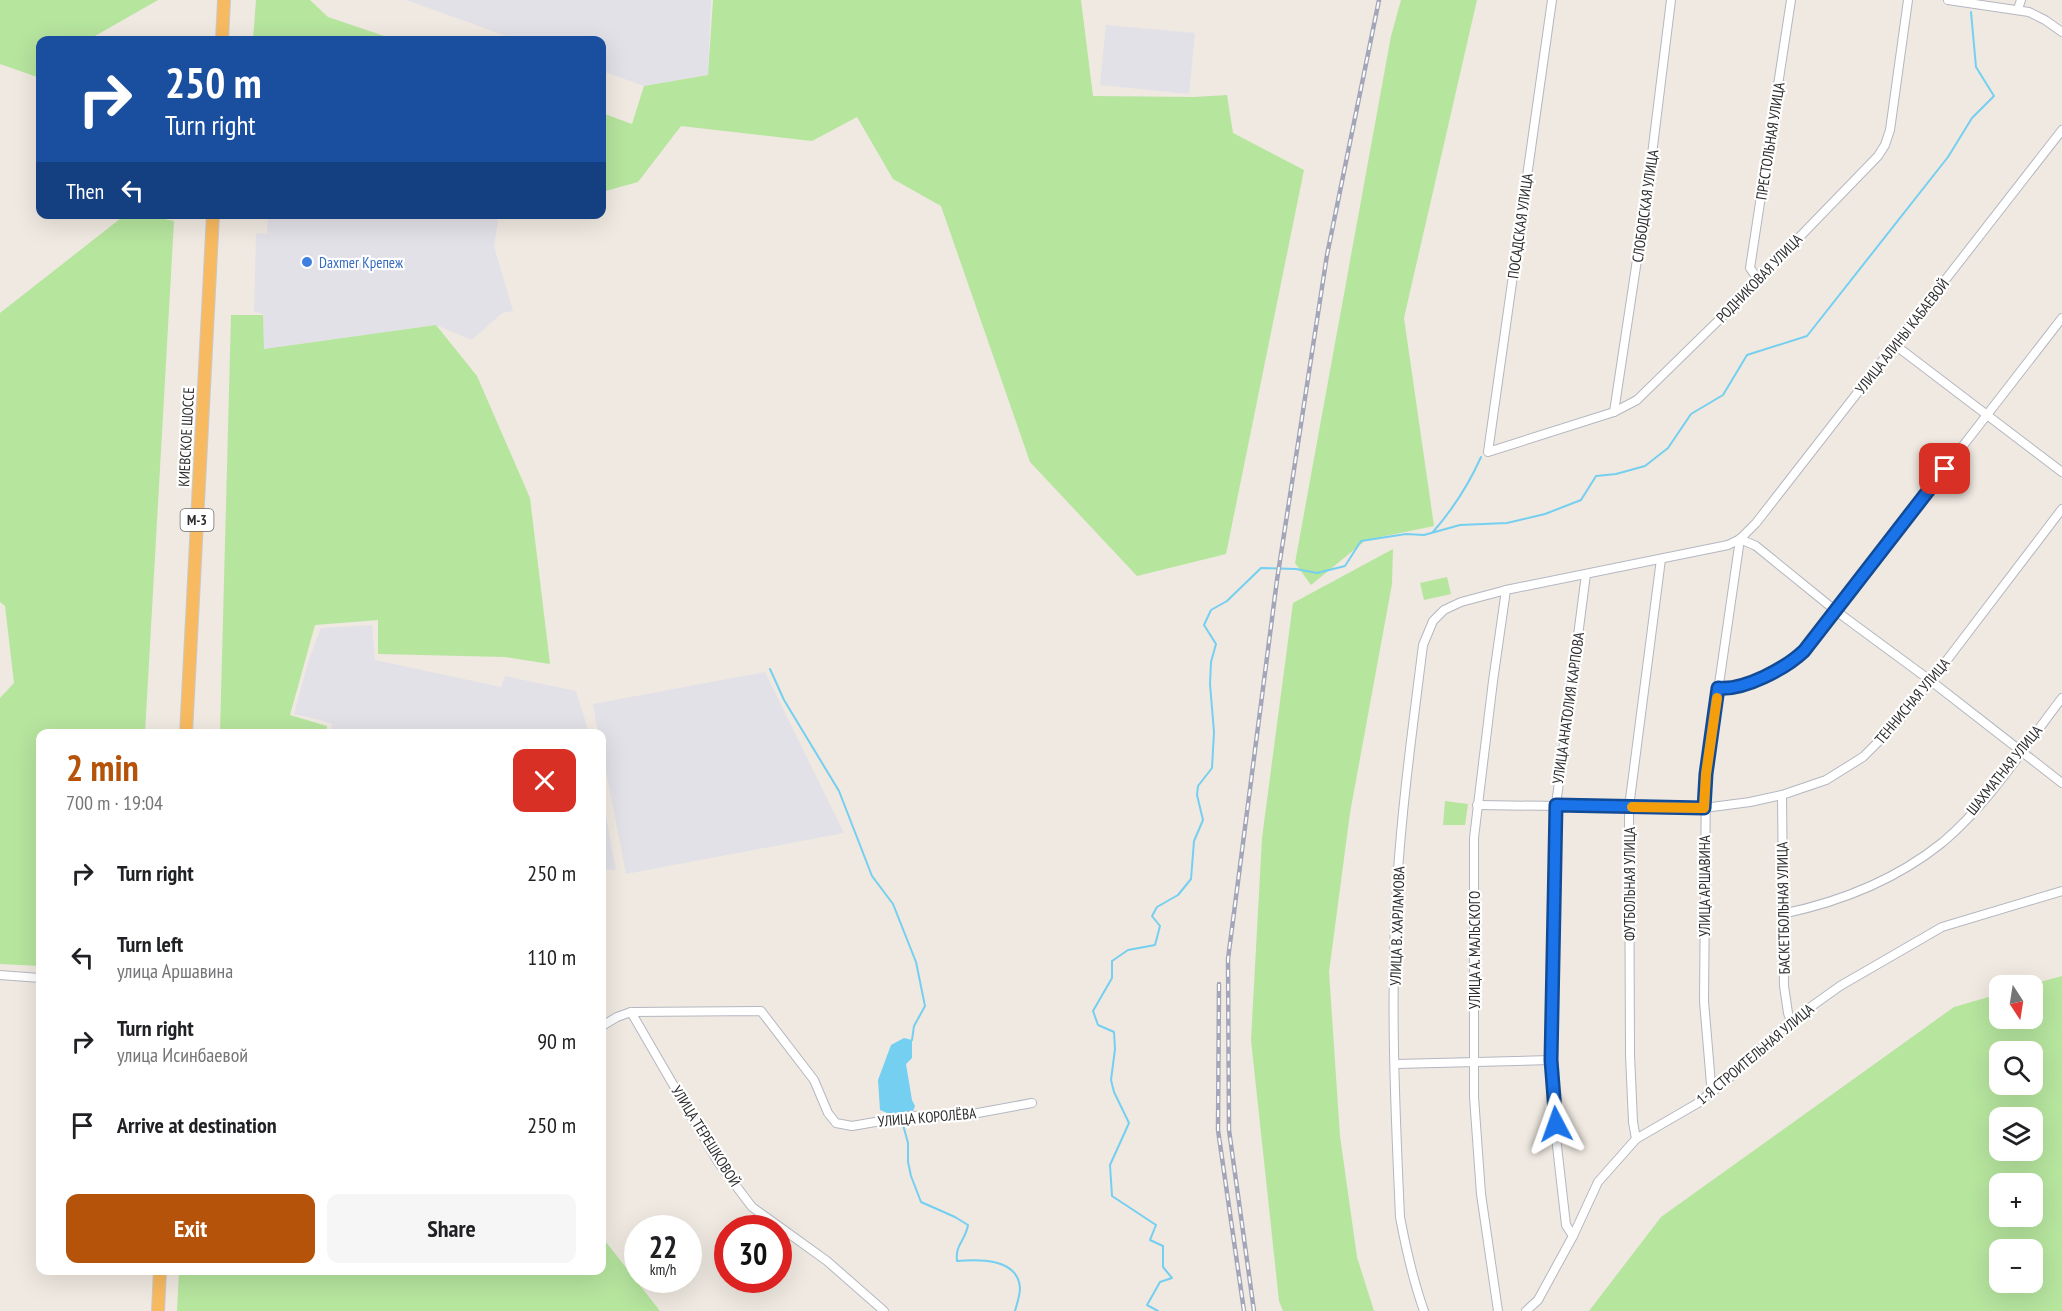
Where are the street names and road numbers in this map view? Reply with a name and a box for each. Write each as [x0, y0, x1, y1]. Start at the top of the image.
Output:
street label: ПРЕСТОЛЬНАЯ УЛИЦА [1751, 80, 1789, 201]
street label: СЛОБОДСКАЯ УЛИЦА [1628, 147, 1662, 264]
street label: ПОСАДСКАЯ УЛИЦА [1503, 171, 1537, 280]
street label: РОДНИКОВАЯ УЛИЦА [1712, 229, 1807, 326]
street label: УЛИЦА АЛИНЫ КАБАЕВОЙ [1851, 274, 1953, 398]
street label: КИЕВСКОЕ ШОССЕ [174, 387, 198, 487]
road number: М-3 [180, 509, 214, 531]
street label: УЛИЦА АНАТОЛИЯ КАРПОВА [1548, 630, 1588, 785]
street label: ТЕННИСНАЯ УЛИЦА [1870, 653, 1954, 748]
street label: ШАХМАТНАЯ УЛИЦА [1962, 721, 2047, 819]
street label: ФУТБОЛЬНАЯ УЛИЦА [1620, 826, 1639, 941]
street label: УЛИЦА АРШАВИНА [1695, 834, 1714, 937]
street label: БАСКЕТБОЛЬНАЯ УЛИЦА [1772, 841, 1794, 974]
street label: УЛИЦА В. ХАРЛАМОВА [1385, 865, 1409, 986]
street label: УЛИЦА А. МАЛЬСКОГО [1465, 891, 1484, 1009]
street label: 1-Я СТРОИТЕЛЬНАЯ УЛИЦА [1692, 999, 1818, 1109]
street label: УЛИЦА ТЕРЕШКОВОЙ [667, 1082, 745, 1190]
street label: УЛИЦА КОРОЛЁВА [877, 1103, 978, 1131]

